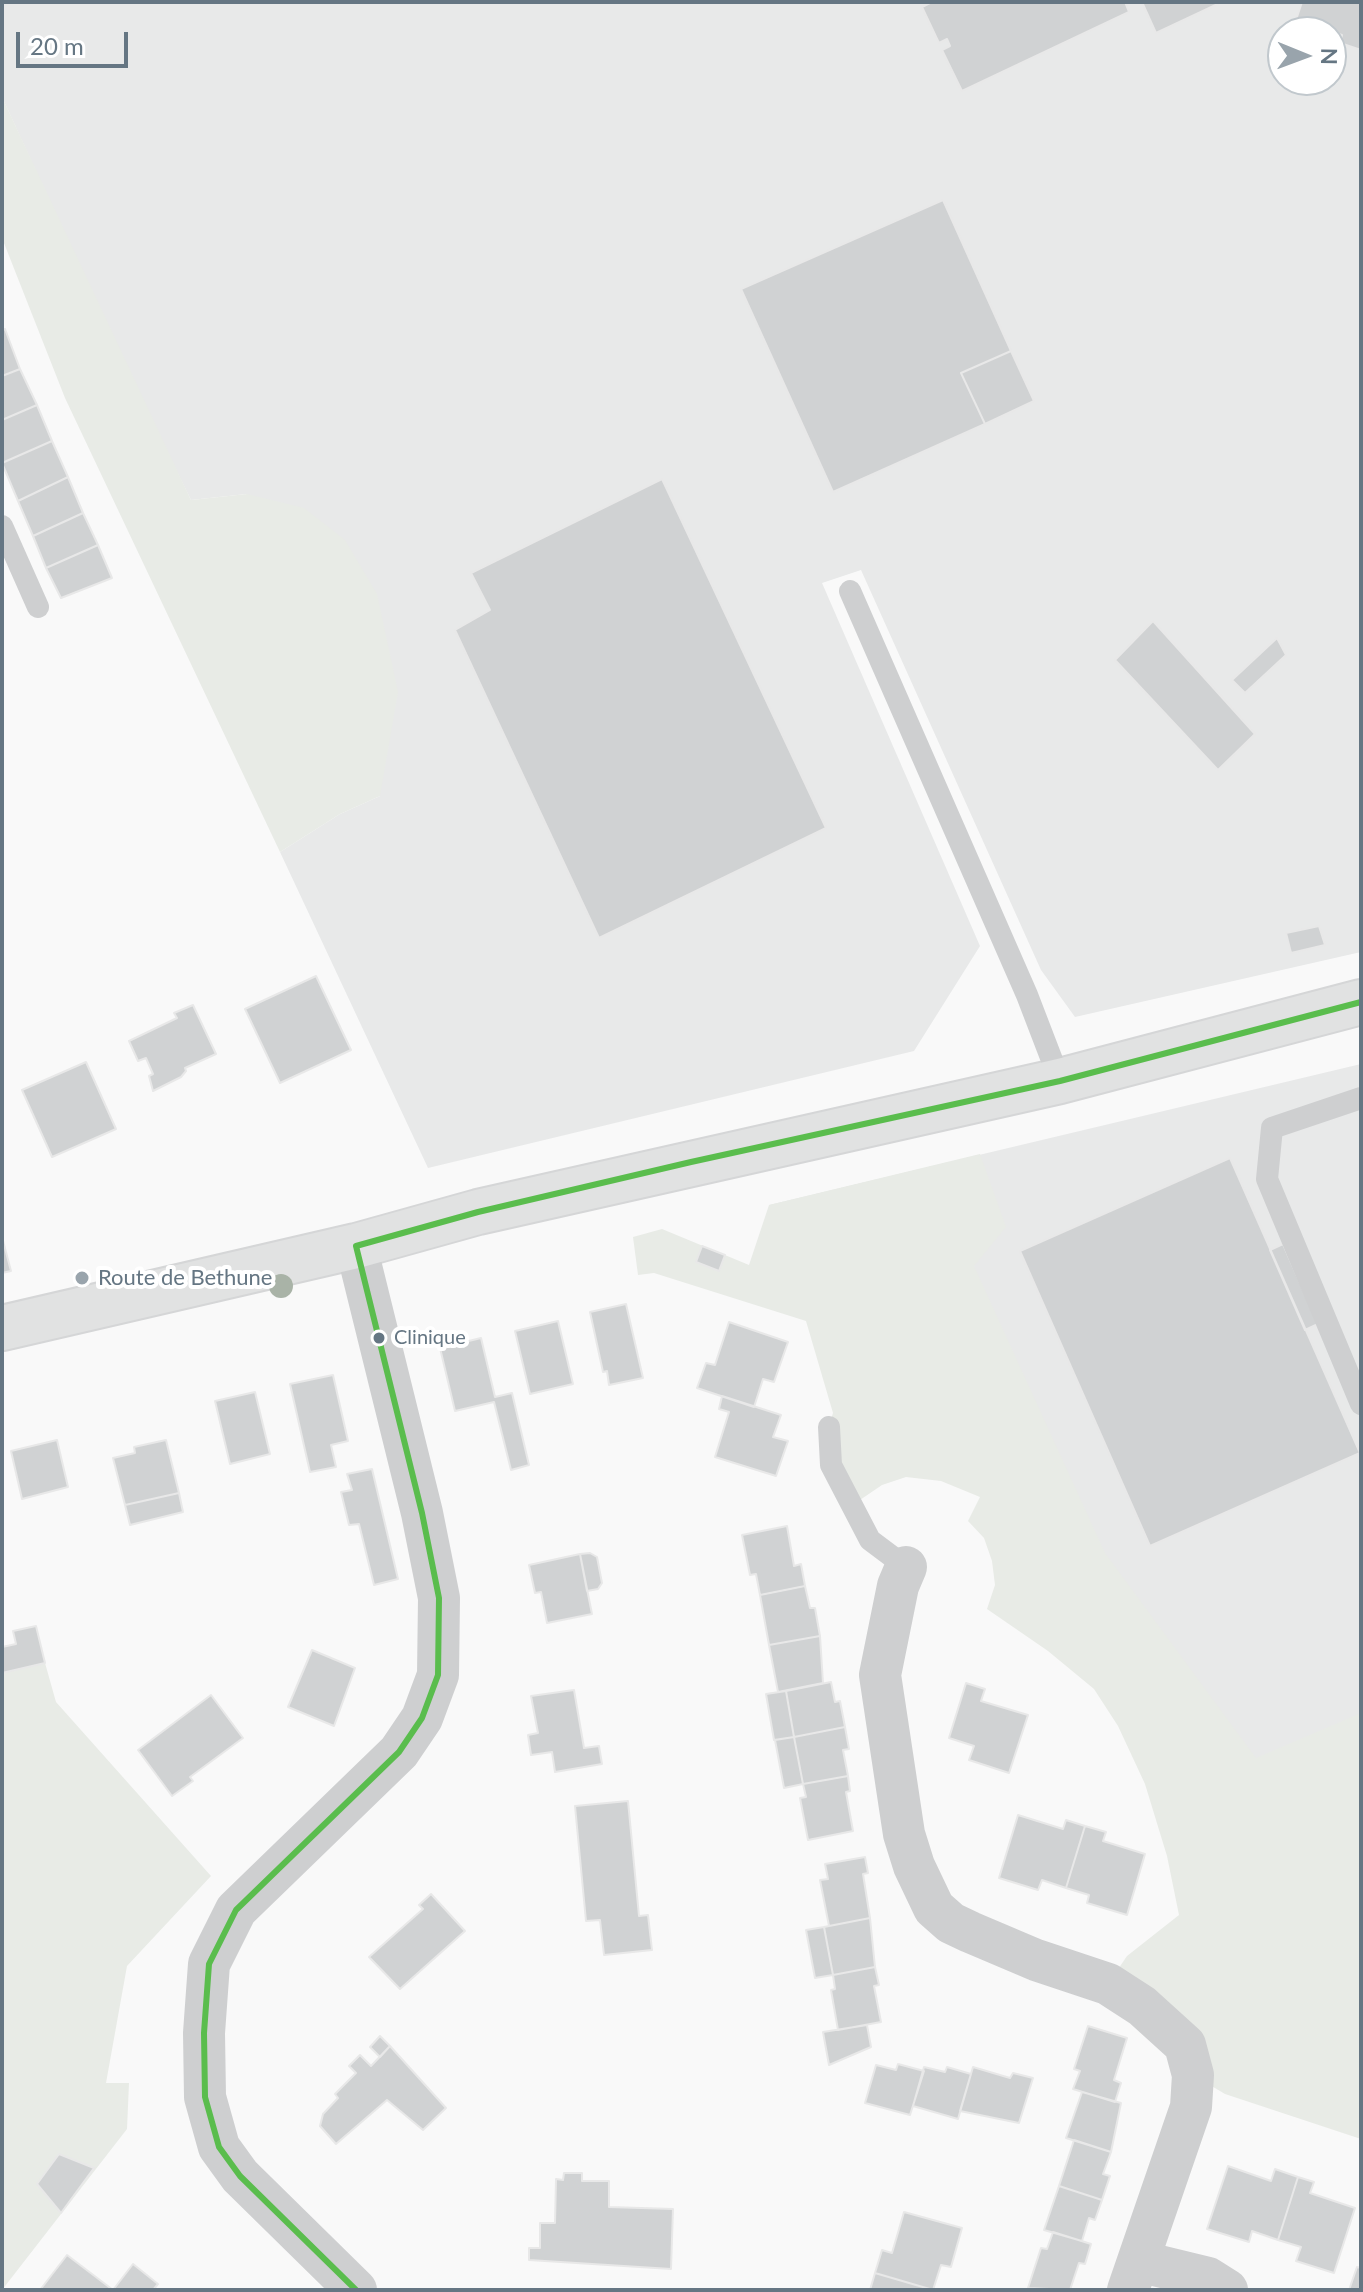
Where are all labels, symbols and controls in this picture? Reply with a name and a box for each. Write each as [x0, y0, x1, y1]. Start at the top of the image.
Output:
scale bar [20, 16, 132, 66]
north arrow [1267, 16, 1347, 96]
text: 20 m [30, 31, 84, 60]
text: N [1316, 48, 1343, 65]
place label: Route de Bethune [98, 1265, 272, 1291]
marker: Route de Bethune [73, 1269, 91, 1287]
place label: Clinique [394, 1326, 466, 1350]
marker: Clinique [371, 1330, 387, 1346]

